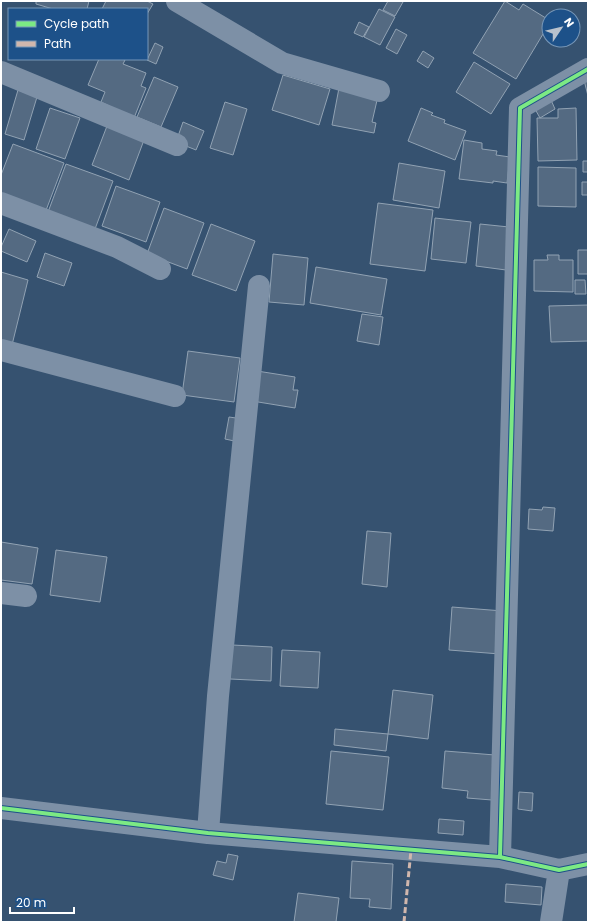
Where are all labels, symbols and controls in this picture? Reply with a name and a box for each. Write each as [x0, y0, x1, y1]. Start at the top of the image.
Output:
legend [8, 8, 148, 60]
north arrow [541, 8, 581, 48]
text: N [560, 14, 578, 30]
text: Cycle path [44, 15, 109, 32]
text: Path [44, 35, 71, 52]
scale bar [10, 889, 74, 915]
text: 20 m [16, 894, 46, 911]

